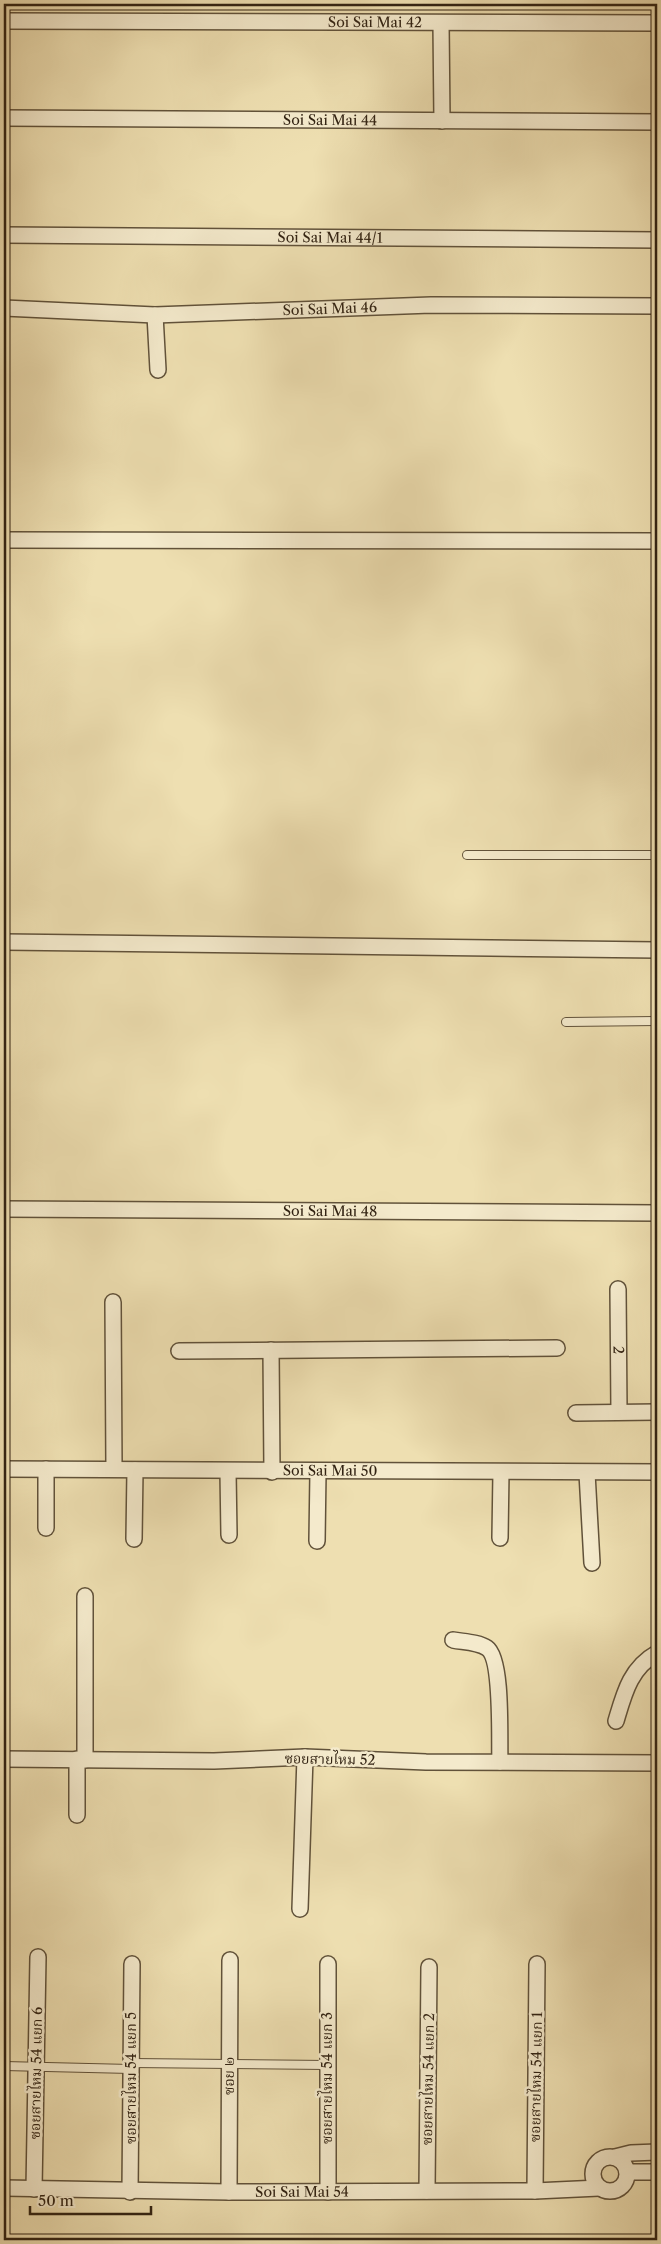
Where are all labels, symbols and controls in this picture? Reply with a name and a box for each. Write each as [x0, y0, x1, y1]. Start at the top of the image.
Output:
street label: Soi Sai Mai 42 [328, 13, 422, 31]
street label: Soi Sai Mai 44 [283, 111, 377, 129]
street label: Soi Sai Mai 44/1 [277, 228, 383, 247]
street label: Soi Sai Mai 46 [282, 298, 377, 319]
street label: Soi Sai Mai 48 [283, 1202, 377, 1220]
street label: 2 [609, 1346, 628, 1354]
street label: Soi Sai Mai 50 [283, 1461, 377, 1480]
street label: ซอยสายไหม 52 [284, 1748, 376, 1769]
street label: ซอยสายไหม 54 แยก 6 [25, 2006, 46, 2139]
street label: ซอยสายไหม 54 แยก 5 [121, 2012, 140, 2144]
street label: ซอยสายไหม 54 แยก 3 [317, 2012, 336, 2144]
street label: ซอยสายไหม 54 แยก 1 [525, 2012, 546, 2142]
street label: ซอยสายไหม 54 แยก 2 [417, 2013, 438, 2145]
street label: ซอย ๒ [220, 2057, 238, 2095]
street label: Soi Sai Mai 54 [255, 2183, 349, 2201]
scale bar [30, 2184, 151, 2216]
text: 50 m [38, 2191, 74, 2210]

